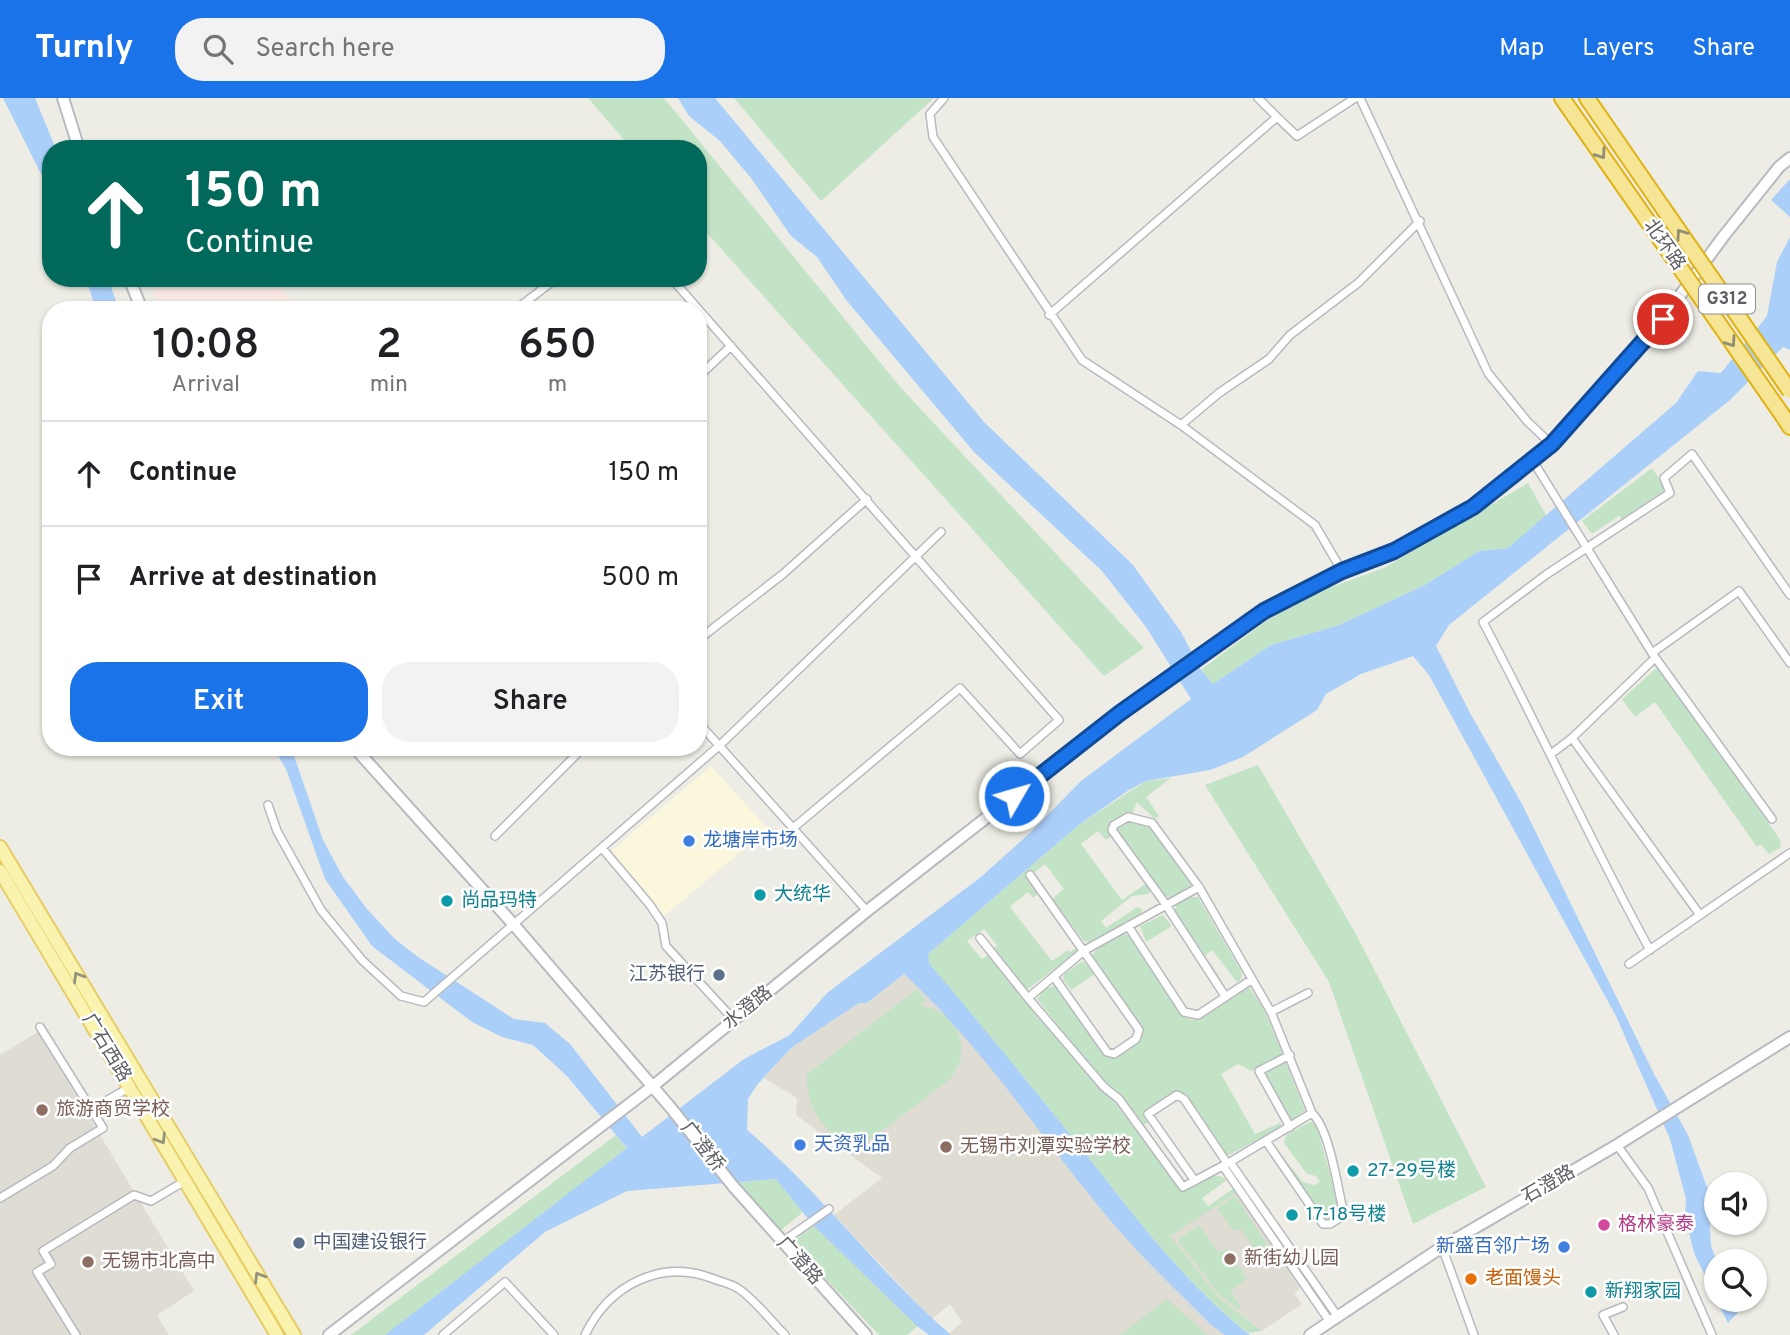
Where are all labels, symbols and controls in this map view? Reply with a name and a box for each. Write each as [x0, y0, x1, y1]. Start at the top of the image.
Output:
search box [175, 18, 665, 81]
text: Turnly [35, 28, 133, 70]
icon: search [199, 30, 237, 68]
text: Search here [255, 33, 394, 66]
text: Map [1499, 34, 1544, 64]
text: Layers [1582, 34, 1654, 64]
text: Share [1692, 34, 1755, 64]
one-way arrow [1593, 146, 1605, 159]
text: 150 m [185, 163, 322, 225]
icon: ahead [70, 168, 161, 259]
street label: 北环路 [1638, 215, 1690, 275]
text: Continue [185, 224, 314, 264]
one-way arrow [1677, 229, 1689, 242]
road number: G312 [1699, 284, 1755, 314]
pin [1633, 289, 1693, 349]
icon: arrive [1644, 300, 1682, 338]
text: 10:08 [152, 320, 260, 373]
text: 2 [376, 320, 402, 373]
text: 650 [518, 320, 597, 373]
one-way arrow [1723, 334, 1735, 347]
text: Arrival [172, 371, 240, 400]
text: min [370, 371, 408, 400]
text: m [548, 371, 567, 400]
icon: ahead [70, 455, 108, 493]
text: Continue [129, 457, 237, 490]
text: 150 m [608, 457, 679, 490]
icon: arrive [70, 560, 108, 598]
text: Arrive at destination [129, 562, 377, 595]
text: 500 m [602, 562, 679, 595]
button: Exit [70, 662, 368, 742]
button: Share [382, 662, 679, 742]
position arrow [977, 759, 1051, 833]
place label: 龙塘岸市场 [703, 829, 798, 853]
marker: 龙塘岸市场 [681, 833, 697, 849]
place label: 大统华 [774, 883, 831, 907]
marker: 大统华 [752, 887, 768, 903]
place label: 尚品玛特 [461, 889, 537, 913]
marker: 尚品玛特 [439, 893, 455, 909]
place label: 江苏银行 [629, 963, 705, 987]
marker: 江苏银行 [711, 967, 727, 983]
one-way arrow [73, 971, 86, 984]
street label: 水澄路 [718, 981, 778, 1035]
street label: 广石西路 [76, 1009, 136, 1087]
place label: 旅游商贸学校 [56, 1098, 170, 1122]
marker: 旅游商贸学校 [34, 1102, 50, 1118]
street label: 广澄桥 [675, 1117, 729, 1177]
one-way arrow [153, 1132, 166, 1145]
place label: 天资乳品 [814, 1133, 890, 1157]
place label: 无锡市刘潭实验学校 [960, 1135, 1131, 1159]
marker: 天资乳品 [792, 1137, 808, 1153]
marker: 无锡市刘潭实验学校 [938, 1139, 954, 1155]
place label: 27-29号楼 [1367, 1159, 1456, 1183]
street label: 石澄路 [1518, 1160, 1580, 1210]
marker: 27-29号楼 [1345, 1163, 1361, 1179]
map controls [1704, 1172, 1767, 1312]
button: sound [1704, 1172, 1767, 1235]
place label: 17-18号楼 [1306, 1203, 1386, 1227]
marker: 17-18号楼 [1284, 1207, 1300, 1223]
place label: 格林豪泰 [1618, 1213, 1694, 1237]
marker: 格林豪泰 [1596, 1217, 1612, 1233]
place label: 中国建设银行 [313, 1231, 427, 1255]
street label: 广澄路 [771, 1232, 827, 1290]
marker: 中国建设银行 [291, 1235, 307, 1251]
place label: 新盛百邻广场 [1436, 1235, 1550, 1259]
marker: 新盛百邻广场 [1556, 1239, 1572, 1255]
place label: 新街幼儿园 [1244, 1247, 1339, 1271]
button: search [1704, 1249, 1767, 1312]
place label: 无锡市北高中 [102, 1250, 216, 1274]
marker: 新街幼儿园 [1222, 1251, 1238, 1267]
marker: 无锡市北高中 [80, 1254, 96, 1270]
place label: 老面馒头 [1485, 1267, 1561, 1291]
one-way arrow [254, 1271, 267, 1284]
marker: 老面馒头 [1463, 1271, 1479, 1287]
place label: 新翔家园 [1605, 1280, 1681, 1304]
marker: 新翔家园 [1583, 1284, 1599, 1300]

